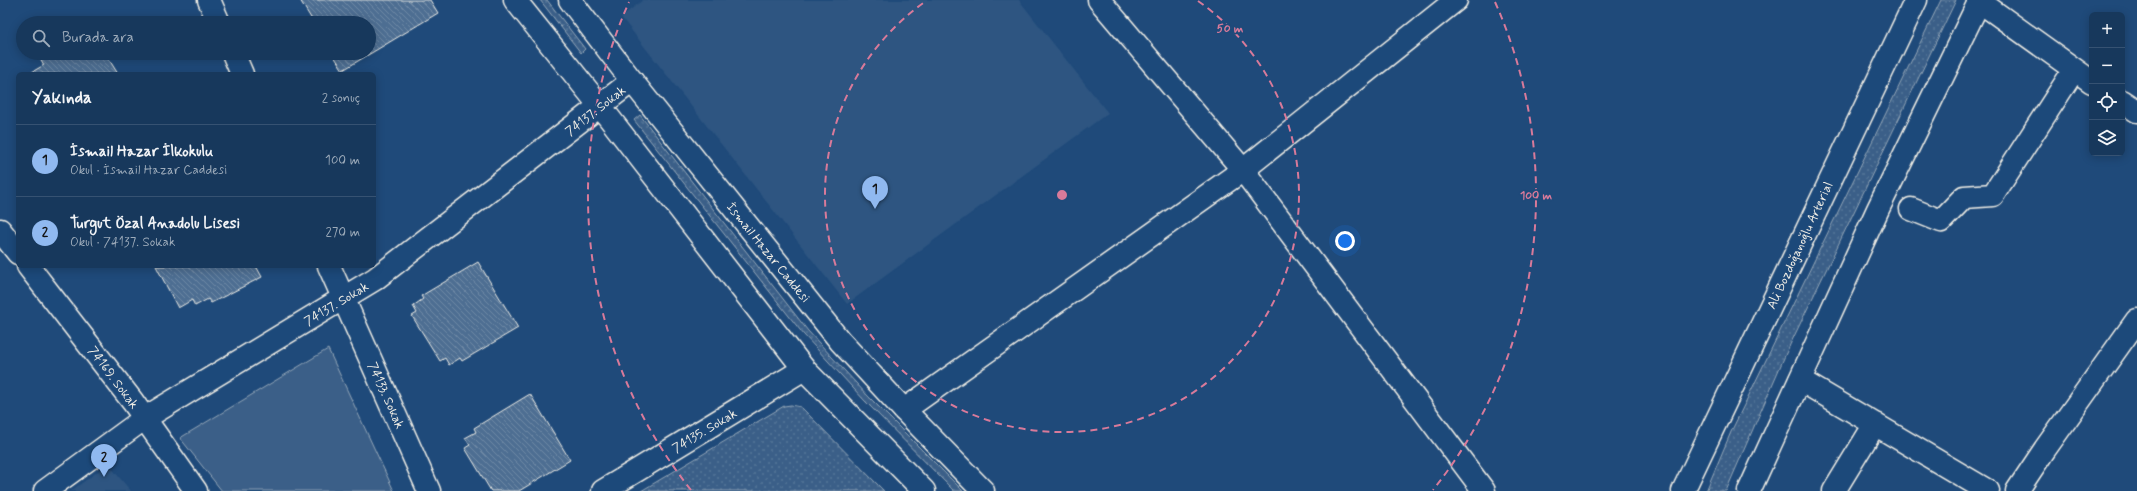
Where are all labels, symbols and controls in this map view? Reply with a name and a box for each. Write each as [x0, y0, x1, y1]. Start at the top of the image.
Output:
map controls [2089, 12, 2125, 156]
button: + [2089, 12, 2125, 48]
search box [16, 16, 376, 60]
text: 50 m [1217, 21, 1244, 37]
icon: search [30, 27, 52, 49]
text: Burada ara [62, 28, 134, 48]
button: − [2089, 48, 2125, 84]
street label: 74137. Sokak [562, 82, 630, 140]
button: locate [2089, 84, 2125, 120]
text: Yakında [32, 87, 92, 109]
text: 2 sonuç [322, 90, 360, 107]
button: layers [2089, 120, 2125, 156]
text: İsmail Hazar İlkokulu [70, 142, 213, 162]
text: 1 [42, 152, 48, 169]
text: 100 m [325, 152, 360, 169]
text: Okul · İsmail Hazar Caddesi [70, 162, 228, 179]
pin: 1 [862, 176, 888, 209]
street label: Ali Bozdoğanoğlu Arterial [1763, 179, 1837, 312]
centre of rings [1055, 188, 1069, 202]
text: 100 m [1520, 188, 1553, 204]
street label: İsmail Hazar Caddesi [722, 199, 814, 307]
text: Turgut Özal Anadolu Lisesi [70, 214, 240, 234]
text: 2 [42, 224, 48, 241]
text: 270 m [325, 224, 360, 241]
your location [1335, 231, 1355, 251]
text: Okul · 74137. Sokak [70, 234, 175, 251]
street label: 74137. Sokak [301, 278, 373, 330]
street label: 74169. Sokak [84, 343, 142, 413]
street label: 74133. Sokak [363, 360, 408, 432]
street label: 74135. Sokak [669, 405, 741, 457]
pin: 2 [91, 444, 117, 477]

